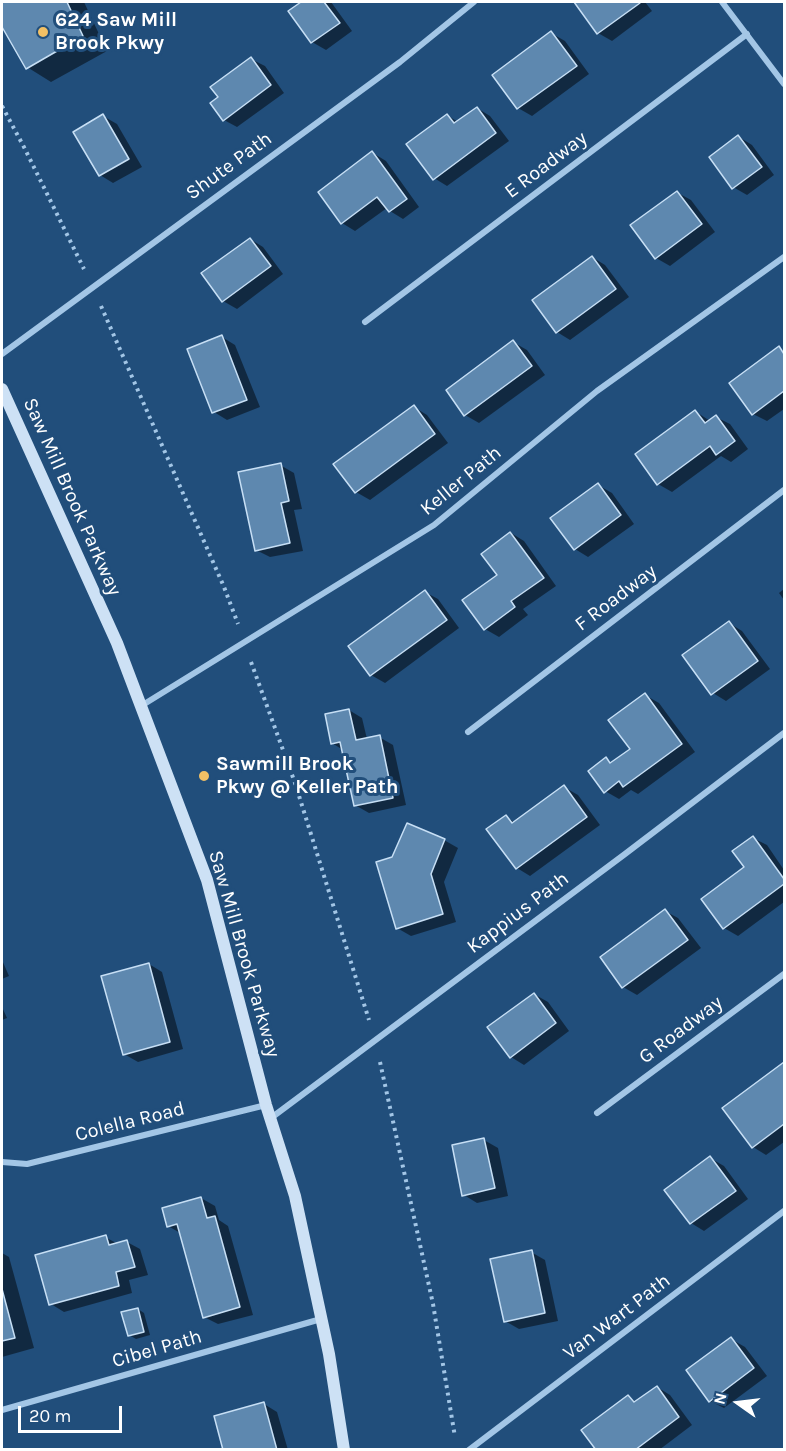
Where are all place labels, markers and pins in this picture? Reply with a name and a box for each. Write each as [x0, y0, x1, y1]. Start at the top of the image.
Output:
place label: 624 Saw Mill Brook Pkwy [55, 8, 177, 55]
marker: 624 Saw Mill Brook Pkwy [36, 25, 50, 39]
place label: Sawmill Brook Pkwy @ Keller Path [216, 752, 398, 799]
marker: Sawmill Brook Pkwy @ Keller Path [197, 769, 211, 783]

